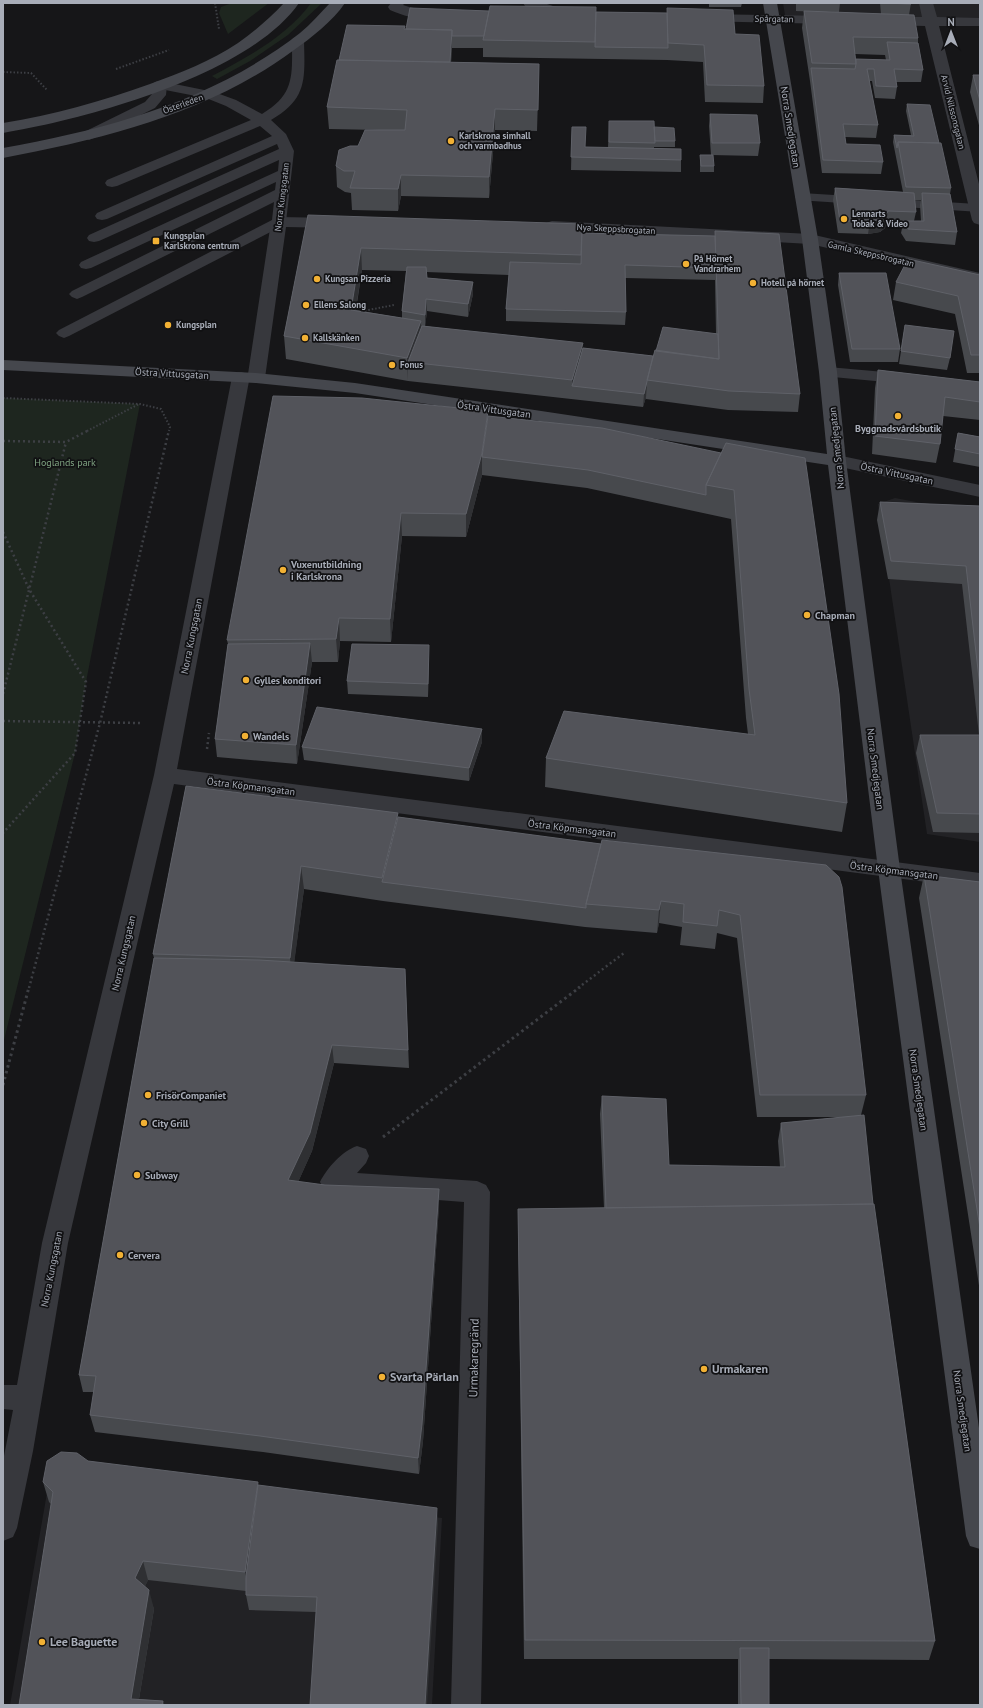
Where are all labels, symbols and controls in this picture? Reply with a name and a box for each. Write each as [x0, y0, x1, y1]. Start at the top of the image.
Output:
north arrow [931, 12, 971, 52]
street label: Spårgatan [754, 13, 794, 24]
text: N [947, 15, 955, 29]
street label: Arvid Nilssonsgatan [939, 74, 968, 150]
street label: Norra Smedjegatan [778, 85, 803, 169]
street label: Österleden [161, 91, 205, 116]
place label: Karlskrona simhall och varmbadhus [459, 130, 531, 151]
marker: Karlskrona simhall och varmbadhus [446, 136, 456, 146]
street label: Norra Kungsgatan [272, 162, 291, 232]
place label: Lennarts Tobak & Video [852, 208, 908, 229]
marker: Lennarts Tobak & Video [839, 214, 849, 224]
street label: Nya Skeppsbrogatan [576, 221, 656, 236]
place label: Kungsplan Karlskrona centrum [164, 230, 239, 251]
marker: Kungsplan Karlskrona centrum [151, 236, 161, 246]
street label: Gamla Skeppsbrogatan [827, 238, 915, 269]
place label: På Hörnet Vandrarhem [693, 253, 741, 274]
marker: På Hörnet Vandrarhem [681, 259, 691, 269]
place label: Kungsan Pizzeria [325, 273, 391, 284]
marker: Kungsan Pizzeria [312, 274, 322, 284]
place label: Hotell på hörnet [761, 277, 825, 288]
marker: Hotell på hörnet [748, 278, 758, 288]
place label: Ellens Salong [314, 299, 366, 310]
marker: Ellens Salong [301, 300, 311, 310]
place label: Kungsplan [176, 319, 217, 330]
marker: Kungsplan [163, 320, 173, 330]
place label: Kallskänken [313, 332, 360, 343]
marker: Kallskänken [300, 333, 310, 343]
place label: Fonus [400, 359, 423, 370]
marker: Fonus [387, 360, 397, 370]
street label: Östra Vittusgatan [135, 365, 209, 382]
street label: Östra Vittusgatan [456, 398, 532, 421]
street label: Norra Smedjegatan [826, 406, 847, 490]
marker: Byggnadsvårdsbutik [893, 411, 903, 421]
place label: Byggnadsvårdsbutik [855, 422, 941, 435]
park label: Hoglands park [34, 456, 96, 469]
street label: Östra Vittusgatan [859, 459, 934, 488]
place label: Vuxenutbildning i Karlskrona [290, 558, 362, 583]
marker: Vuxenutbildning i Karlskrona [278, 565, 288, 575]
street label: Norra Kungsgatan [178, 597, 205, 675]
place label: Chapman [815, 609, 855, 622]
marker: Chapman [802, 610, 812, 620]
place label: Gylles konditori [254, 674, 322, 687]
marker: Gylles konditori [241, 675, 251, 685]
street label: Norra Smedjegatan [864, 727, 887, 811]
place label: Wandels [253, 730, 289, 743]
marker: Wandels [240, 731, 250, 741]
street label: Östra Köpmansgatan [206, 775, 296, 798]
street label: Östra Köpmansgatan [527, 817, 617, 840]
street label: Östra Köpmansgatan [849, 859, 939, 882]
street label: Norra Kungsgatan [109, 914, 138, 992]
street label: Norra Smedjegatan [906, 1048, 931, 1132]
place label: FrisörCompaniet [156, 1089, 227, 1102]
marker: FrisörCompaniet [143, 1090, 153, 1100]
place label: City Grill [152, 1117, 189, 1130]
marker: City Grill [139, 1118, 149, 1128]
place label: Subway [145, 1169, 178, 1182]
marker: Subway [132, 1170, 142, 1180]
street label: Norra Kungsgatan [38, 1230, 65, 1308]
place label: Cervera [128, 1249, 160, 1262]
marker: Cervera [115, 1250, 125, 1260]
street label: Urmakaregränd [465, 1318, 482, 1398]
place label: Urmakaren [712, 1361, 768, 1376]
marker: Urmakaren [699, 1364, 709, 1374]
place label: Svarta Pärlan [390, 1369, 459, 1384]
street label: Norra Smedjegatan [950, 1369, 975, 1453]
marker: Svarta Pärlan [377, 1372, 387, 1382]
place label: Lee Baguette [50, 1634, 117, 1649]
marker: Lee Baguette [37, 1637, 47, 1647]

